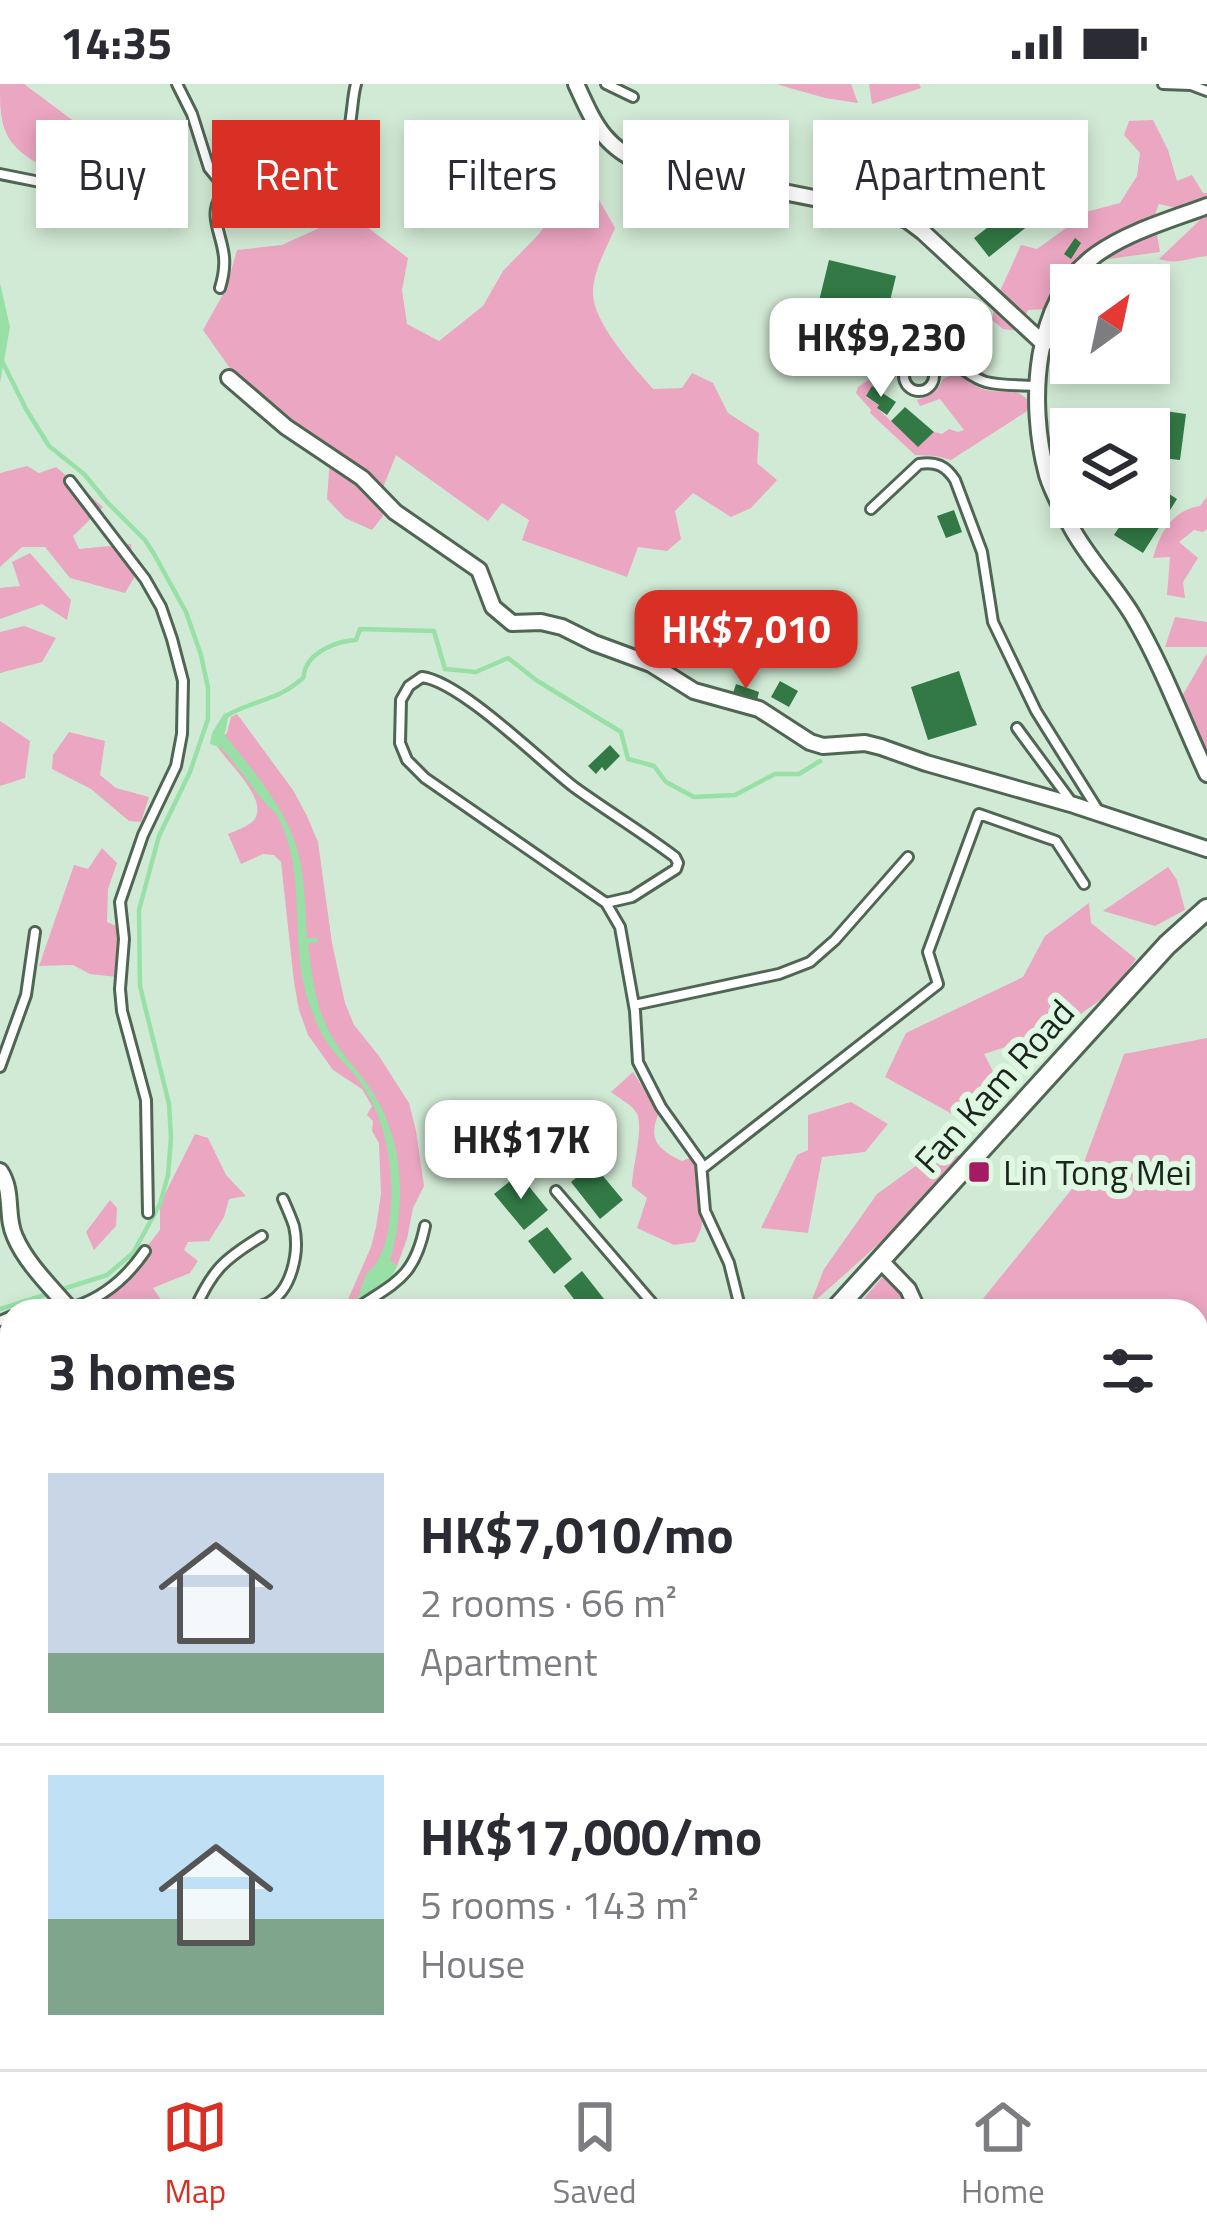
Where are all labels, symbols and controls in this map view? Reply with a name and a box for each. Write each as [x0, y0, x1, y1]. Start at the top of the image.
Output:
text: 14:35 [60, 8, 172, 76]
chip: Buy [36, 120, 188, 228]
chip: Rent [212, 120, 380, 228]
chip: Filters [404, 120, 599, 228]
chip: New [623, 120, 789, 228]
chip: Apartment [813, 120, 1088, 228]
north arrow [1050, 264, 1170, 384]
map controls [1050, 264, 1170, 528]
pin: HK$9,230 [757, 298, 1005, 400]
text: HK$9,230 [797, 307, 966, 366]
button: layers [1050, 408, 1170, 528]
pin: HK$7,010 [622, 590, 870, 692]
text: HK$7,010 [662, 599, 831, 658]
street label: Fan Kam Road [900, 986, 1087, 1185]
pin: HK$17K [423, 1100, 619, 1202]
text: HK$17K [452, 1109, 590, 1168]
place label: Lin Tong Mei [1003, 1144, 1192, 1199]
marker: Lin Tong Mei [966, 1159, 992, 1185]
text: 3 homes [48, 1332, 236, 1410]
icon: filters [1095, 1338, 1161, 1404]
text: HK$7,010/mo [420, 1495, 734, 1573]
icon: home [144, 1521, 288, 1665]
text: 2 rooms · 66 m² [420, 1573, 677, 1632]
text: Apartment [420, 1632, 597, 1691]
text: HK$17,000/mo [420, 1797, 762, 1875]
icon: home [144, 1823, 288, 1967]
text: 5 rooms · 143 m² [420, 1875, 699, 1934]
text: House [420, 1934, 525, 1993]
tab: Map [162, 2094, 228, 2216]
tab: Saved [553, 2094, 637, 2216]
tab: Home [961, 2094, 1045, 2216]

